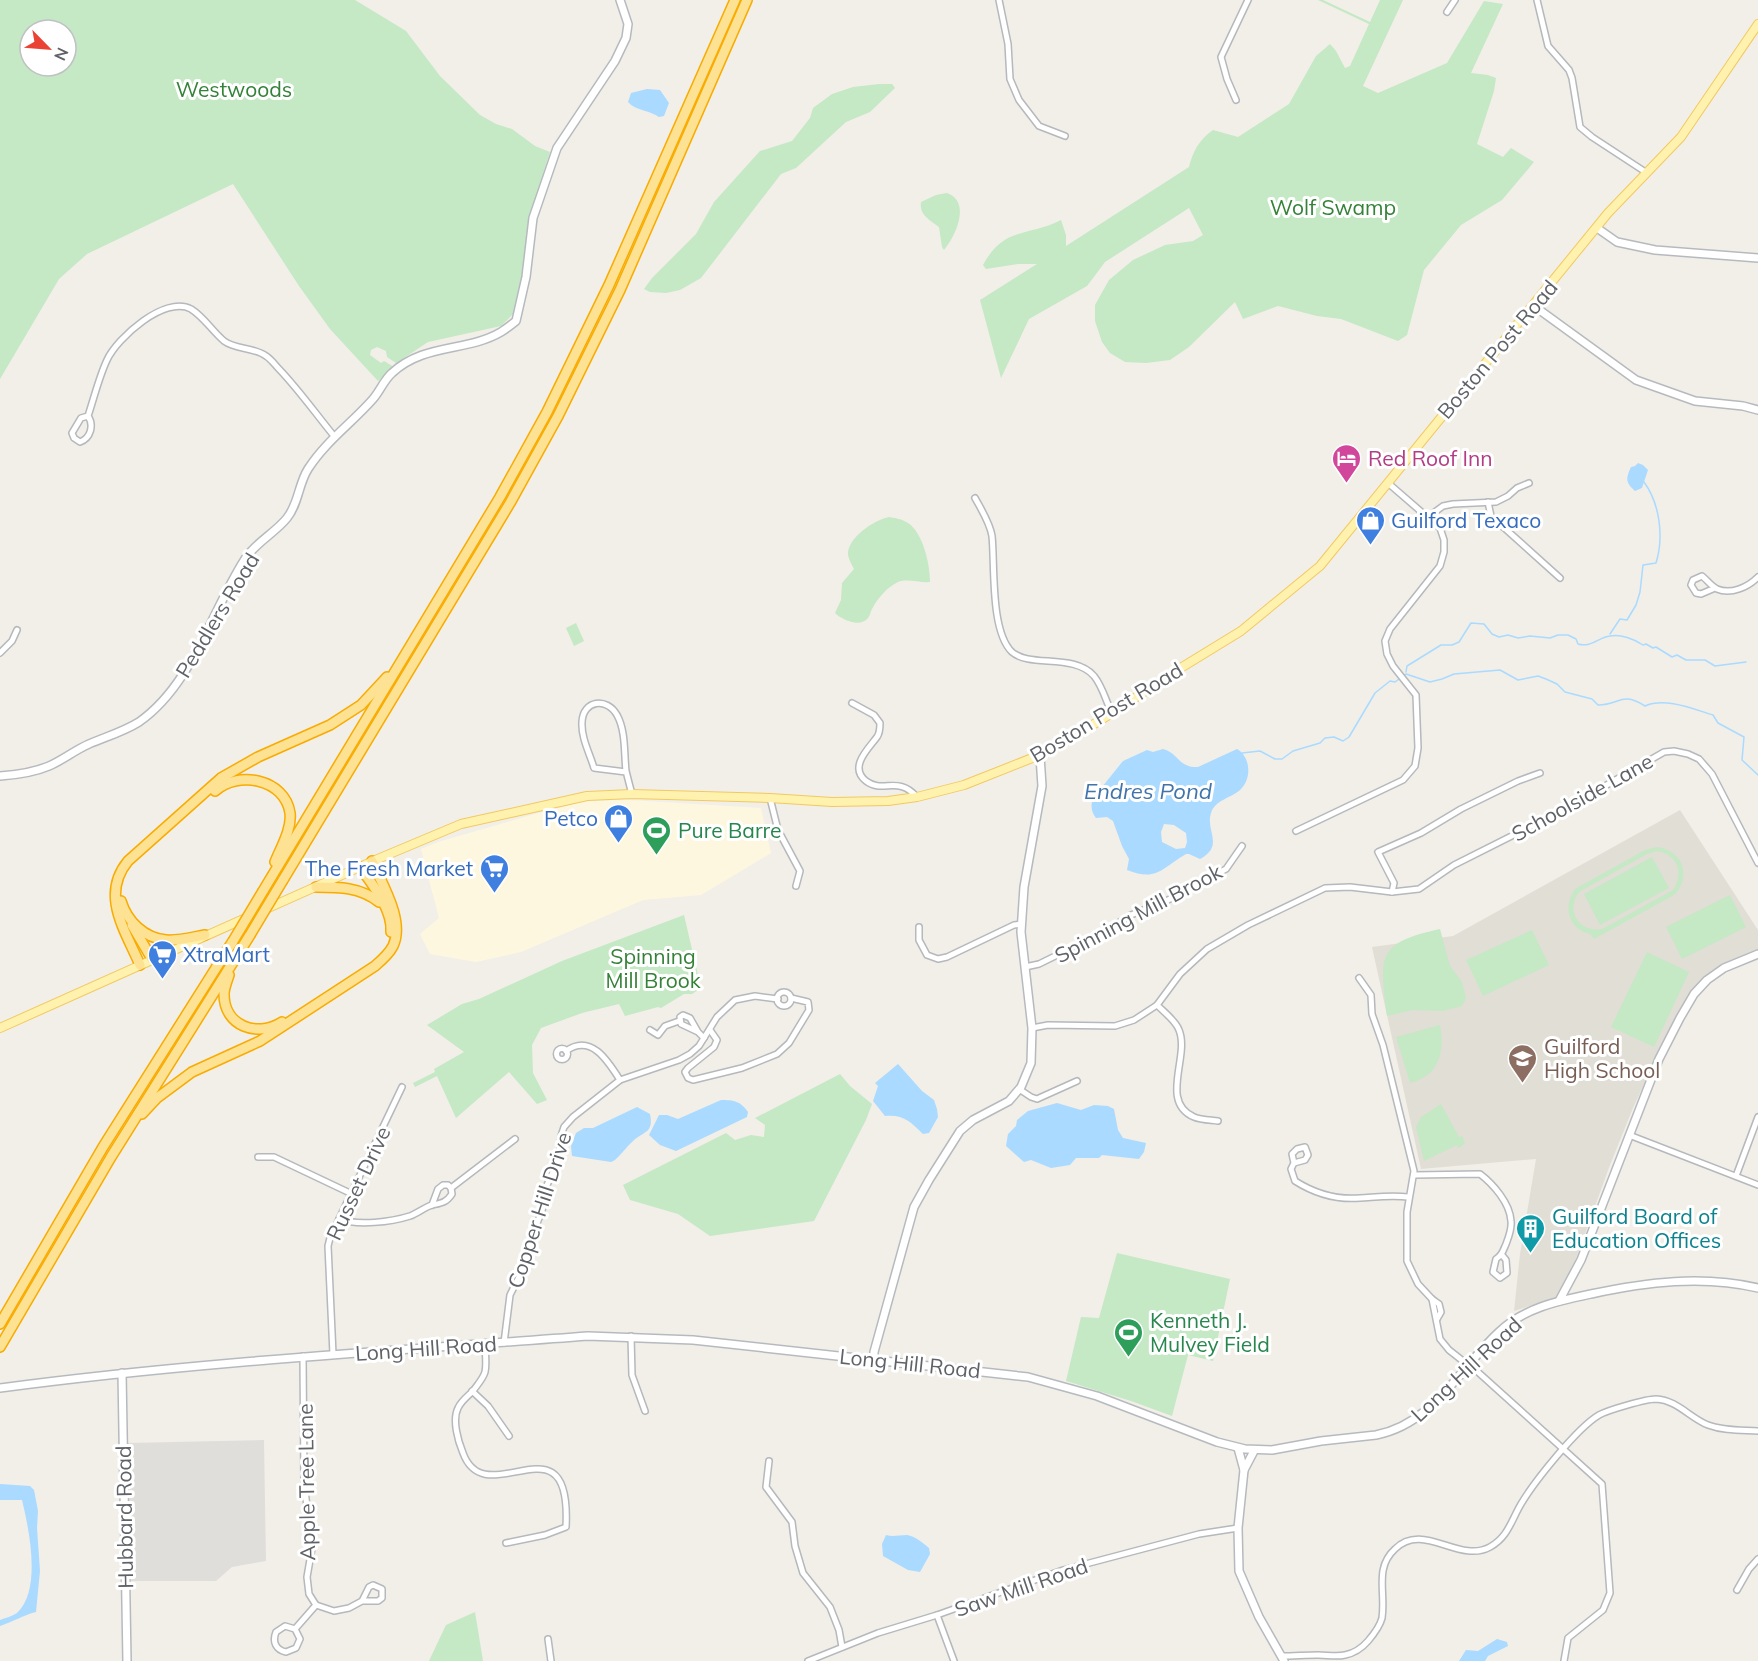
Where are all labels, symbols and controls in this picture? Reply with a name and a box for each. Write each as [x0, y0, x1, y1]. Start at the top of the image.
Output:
north arrow [18, 18, 78, 78]
text: N [50, 45, 73, 64]
park label: Westwoods [176, 76, 292, 102]
park label: Wolf Swamp [1270, 194, 1396, 220]
street label: Boston Post Road [1431, 274, 1563, 424]
hotel icon: Red Roof Inn [1331, 442, 1363, 484]
place label: Red Roof Inn [1368, 445, 1493, 471]
shop icon: Guilford Texaco [1354, 504, 1386, 546]
place label: Guilford Texaco [1391, 507, 1541, 533]
street label: Peddlers Road [170, 548, 264, 682]
street label: Boston Post Road [1025, 656, 1187, 768]
street label: Schoolside Lane [1507, 747, 1657, 847]
water label: Endres Pond [1084, 777, 1213, 805]
shop icon: Petco [603, 802, 635, 844]
place label: Petco [544, 805, 598, 831]
sports icon: Pure Barre [641, 814, 673, 856]
place label: Pure Barre [678, 817, 781, 843]
supermarket icon: The Fresh Market [478, 852, 510, 894]
place label: The Fresh Market [305, 855, 473, 881]
street label: Spinning Mill Brook [1050, 858, 1226, 968]
supermarket icon: XtraMart [146, 938, 178, 980]
place label: XtraMart [183, 941, 270, 967]
park label: Spinning Mill Brook [605, 943, 701, 993]
place label: Guilford High School [1544, 1033, 1660, 1083]
school or university icon: Guilford High School [1507, 1042, 1539, 1084]
street label: Russet Drive [320, 1122, 396, 1244]
street label: Copper Hill Drive [502, 1129, 576, 1291]
place label: Guilford Board of Education Offices [1552, 1203, 1721, 1253]
building icon: Guilford Board of Education Offices [1515, 1212, 1547, 1254]
place label: Kenneth J. Mulvey Field [1150, 1307, 1270, 1357]
street label: Long Hill Road [1405, 1311, 1527, 1427]
sports icon: Kenneth J. Mulvey Field [1113, 1316, 1145, 1358]
street label: Long Hill Road [354, 1330, 498, 1366]
street label: Long Hill Road [838, 1343, 982, 1383]
street label: Apple Tree Lane [292, 1403, 320, 1561]
street label: Hubbard Road [110, 1445, 138, 1589]
street label: Saw Mill Road [951, 1552, 1091, 1622]

